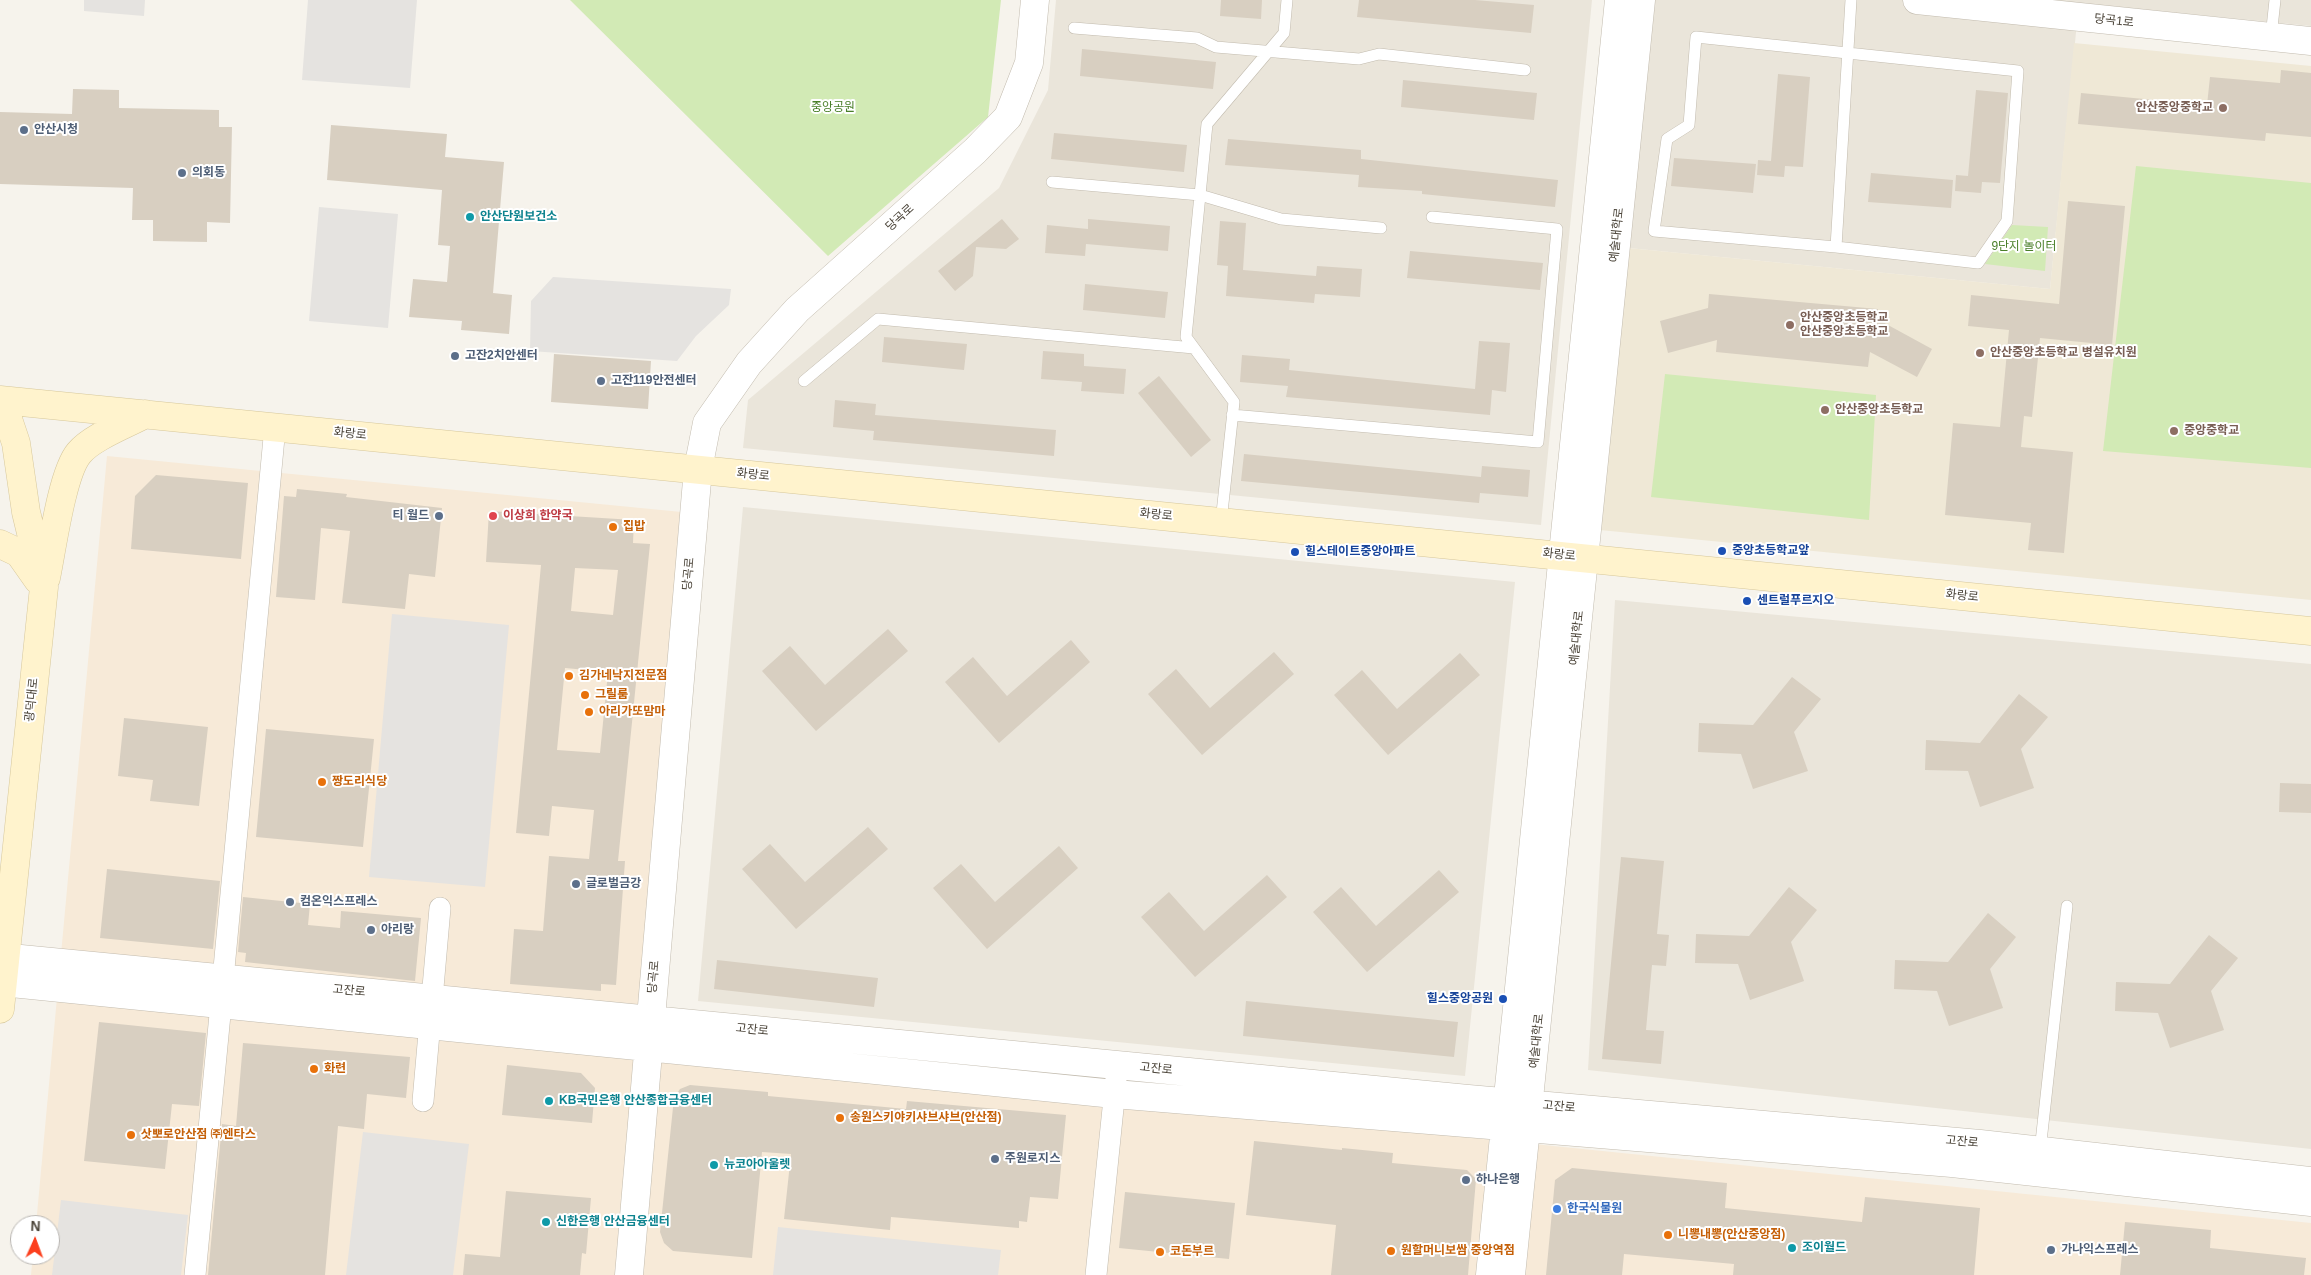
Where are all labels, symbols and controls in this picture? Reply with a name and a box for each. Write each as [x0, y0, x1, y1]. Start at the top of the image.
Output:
street label: 당곡1로 [2093, 12, 2135, 30]
park label: 중앙공원 [811, 101, 855, 115]
place label: 안산중앙중학교 [2136, 101, 2213, 115]
marker: 안산중앙중학교 [2217, 102, 2229, 114]
place label: 안산시청 [34, 123, 78, 137]
marker: 안산시청 [18, 124, 30, 136]
place label: 의회동 [192, 166, 225, 180]
marker: 의회동 [176, 167, 188, 179]
street label: 당곡로 [883, 202, 917, 234]
street label: 예술대학로 [1607, 207, 1627, 263]
place label: 안산단원보건소 [480, 210, 557, 224]
marker: 안산단원보건소 [464, 211, 476, 223]
park label: 9단지 놀이터 [1991, 240, 2057, 254]
place label: 안산중앙초등학교 안산중앙초등학교 [1800, 311, 1888, 339]
marker: 안산중앙초등학교 안산중앙초등학교 [1784, 319, 1796, 331]
place label: 안산중앙초등학교 병설유치원 [1990, 346, 2137, 360]
marker: 안산중앙초등학교 병설유치원 [1974, 347, 1986, 359]
place label: 고잔2치안센터 [465, 349, 538, 363]
marker: 고잔2치안센터 [449, 350, 461, 362]
place label: 고잔119안전센터 [611, 374, 697, 388]
marker: 고잔119안전센터 [595, 375, 607, 387]
place label: 안산중앙초등학교 [1835, 403, 1923, 417]
marker: 안산중앙초등학교 [1819, 404, 1831, 416]
place label: 중앙중학교 [2184, 424, 2239, 438]
street label: 화랑로 [333, 425, 367, 443]
marker: 중앙중학교 [2168, 425, 2180, 437]
street label: 화랑로 [736, 466, 770, 484]
street label: 화랑로 [1139, 506, 1173, 524]
place label: 티 월드 [393, 509, 429, 523]
place label: 이상희 한약국 [503, 509, 573, 523]
marker: 티 월드 [433, 510, 445, 522]
marker: 이상희 한약국 [487, 510, 499, 522]
place label: 집밥 [623, 520, 645, 534]
marker: 집밥 [607, 521, 619, 533]
place label: 중앙초등학교앞 [1732, 544, 1809, 558]
place label: 힐스테이트중앙아파트 [1305, 545, 1415, 559]
marker: 중앙초등학교앞 [1716, 545, 1728, 557]
marker: 힐스테이트중앙아파트 [1289, 546, 1301, 558]
street label: 화랑로 [1542, 546, 1576, 564]
street label: 당곡로 [680, 557, 698, 591]
street label: 화랑로 [1945, 587, 1979, 605]
place label: 센트럴푸르지오 [1757, 594, 1834, 608]
marker: 센트럴푸르지오 [1741, 595, 1753, 607]
street label: 예술대학로 [1567, 610, 1587, 666]
place label: 김가네낙지전문점 [579, 669, 667, 683]
marker: 김가네낙지전문점 [563, 670, 575, 682]
street label: 광덕대로 [23, 677, 41, 723]
place label: 그릴룸 [595, 688, 628, 702]
marker: 그릴룸 [579, 689, 591, 701]
place label: 아리가또맘마 [599, 705, 665, 719]
marker: 아리가또맘마 [583, 706, 595, 718]
place label: 짱도리식당 [332, 775, 387, 789]
marker: 짱도리식당 [316, 776, 328, 788]
place label: 글로벌금강 [586, 877, 641, 891]
marker: 글로벌금강 [570, 878, 582, 890]
place label: 컴온익스프레스 [300, 895, 377, 909]
marker: 컴온익스프레스 [284, 896, 296, 908]
place label: 아리랑 [381, 923, 414, 937]
marker: 아리랑 [365, 924, 377, 936]
street label: 당곡로 [645, 960, 663, 994]
street label: 고잔로 [332, 982, 366, 1000]
place label: 힐스중앙공원 [1427, 992, 1493, 1006]
marker: 힐스중앙공원 [1497, 993, 1509, 1005]
street label: 예술대학로 [1527, 1013, 1547, 1069]
street label: 고잔로 [735, 1021, 769, 1039]
street label: 고잔로 [1139, 1060, 1173, 1078]
place label: 화련 [324, 1062, 346, 1076]
marker: 화련 [308, 1063, 320, 1075]
place label: KB국민은행 안산종합금융센터 [559, 1094, 712, 1108]
marker: KB국민은행 안산종합금융센터 [543, 1095, 555, 1107]
street label: 고잔로 [1542, 1098, 1576, 1116]
place label: 송원스키야키샤브샤브(안산점) [850, 1111, 1002, 1125]
marker: 송원스키야키샤브샤브(안산점) [834, 1112, 846, 1124]
place label: 삿뽀로안산점 ㈜엔타스 [141, 1128, 256, 1142]
marker: 삿뽀로안산점 ㈜엔타스 [125, 1129, 137, 1141]
street label: 고잔로 [1945, 1133, 1979, 1151]
place label: 주원로지스 [1005, 1152, 1060, 1166]
marker: 주원로지스 [989, 1153, 1001, 1165]
place label: 뉴코아아울렛 [724, 1158, 790, 1172]
marker: 뉴코아아울렛 [708, 1159, 720, 1171]
place label: 하나은행 [1476, 1173, 1520, 1187]
marker: 하나은행 [1460, 1174, 1472, 1186]
place label: 한국식물원 [1567, 1202, 1622, 1216]
marker: 한국식물원 [1551, 1203, 1563, 1215]
north arrow [10, 1215, 60, 1265]
place label: 신한은행 안산금융센터 [556, 1215, 670, 1229]
marker: 신한은행 안산금융센터 [540, 1216, 552, 1228]
text: N [30, 1218, 41, 1234]
place label: 니뽕내뽕(안산중앙점) [1678, 1228, 1785, 1242]
marker: 니뽕내뽕(안산중앙점) [1662, 1229, 1674, 1241]
place label: 조이월드 [1802, 1241, 1846, 1255]
marker: 조이월드 [1786, 1242, 1798, 1254]
place label: 가나익스프레스 [2061, 1243, 2138, 1257]
place label: 원할머니보쌈 중앙역점 [1401, 1244, 1515, 1258]
marker: 가나익스프레스 [2045, 1244, 2057, 1256]
place label: 코돈부르 [1170, 1245, 1214, 1259]
marker: 원할머니보쌈 중앙역점 [1385, 1245, 1397, 1257]
marker: 코돈부르 [1154, 1246, 1166, 1258]

